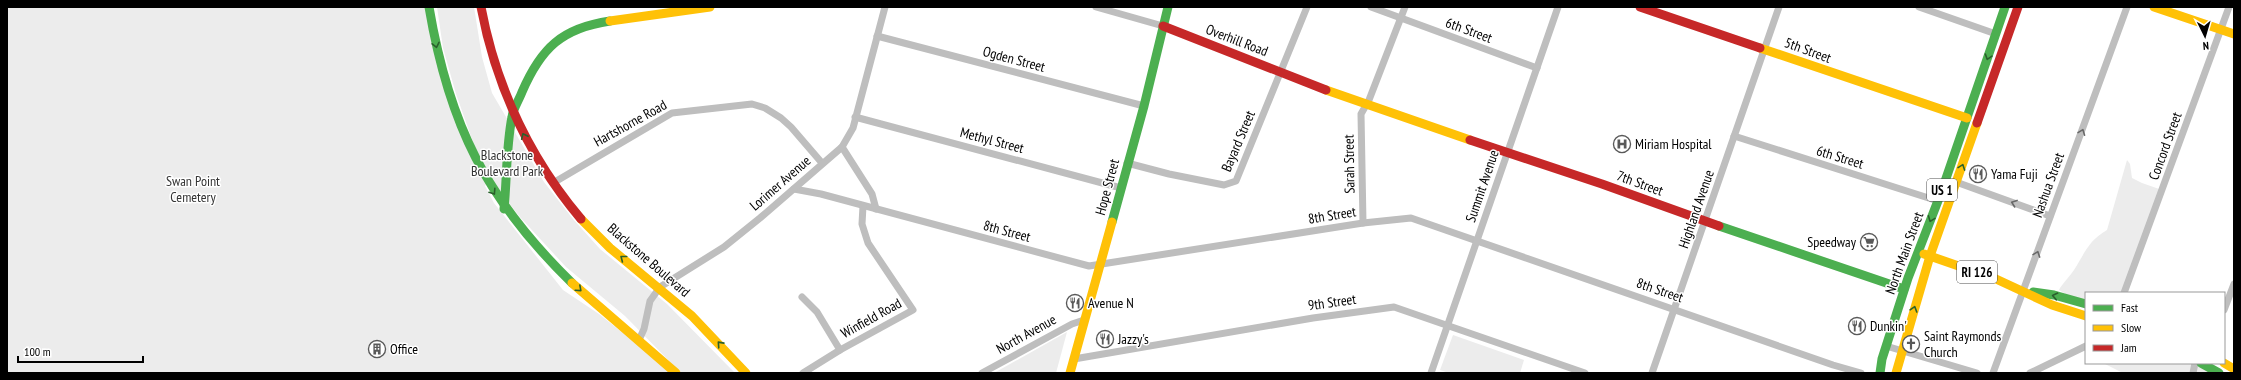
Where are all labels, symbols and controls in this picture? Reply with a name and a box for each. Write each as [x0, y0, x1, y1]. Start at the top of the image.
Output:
street label: 6th Street [1443, 13, 1495, 47]
north arrow [2185, 16, 2225, 56]
street label: Overhill Road [1203, 20, 1271, 60]
street label: 5th Street [1782, 33, 1834, 67]
text: N [2202, 39, 2209, 53]
one-way arrow [431, 42, 439, 49]
street label: Ogden Street [981, 42, 1047, 76]
one-way arrow [1985, 54, 1993, 61]
street label: Hartshorne Road [590, 96, 670, 150]
street label: Bayard Street [1217, 107, 1259, 174]
street label: Concord Street [2144, 109, 2186, 182]
street label: Methyl Street [958, 123, 1026, 157]
one-way arrow [2078, 128, 2086, 135]
one-way arrow [521, 133, 529, 141]
street label: Sarah Street [1339, 134, 1359, 194]
hospital icon: Miriam Hospital [1612, 134, 1632, 154]
place label: Miriam Hospital [1635, 135, 1712, 153]
street label: 6th Street [1814, 141, 1866, 173]
park label: Blackstone Boulevard Park [471, 146, 544, 180]
street label: Summit Avenue [1461, 147, 1503, 224]
street label: Nashua Street [2028, 150, 2068, 220]
street label: Lorimer Avenue [746, 152, 814, 214]
street label: Hope Street [1091, 157, 1123, 217]
one-way arrow [1957, 163, 1965, 170]
restaurant icon: Yama Fuji [1968, 164, 1988, 184]
place label: Yama Fuji [1991, 165, 2038, 183]
street label: 7th Street [1614, 166, 1666, 200]
street label: Highland Avenue [1674, 167, 1718, 251]
park label: Swan Point Cemetery [166, 172, 220, 206]
road number: US 1 [1927, 179, 1957, 201]
one-way arrow [488, 188, 496, 195]
one-way arrow [2010, 199, 2017, 207]
street label: 8th Street [1307, 202, 1357, 228]
street label: North Main Street [1881, 209, 1927, 297]
street label: 8th Street [981, 216, 1033, 246]
one-way arrow [1927, 216, 1935, 223]
street label: Blackstone Boulevard [604, 219, 694, 301]
supermarket icon: Speedway [1859, 232, 1879, 252]
place label: Speedway [1807, 233, 1857, 251]
one-way arrow [2032, 250, 2040, 257]
one-way arrow [620, 256, 627, 263]
road number: RI 126 [1957, 261, 1997, 283]
street label: 8th Street [1634, 274, 1686, 306]
one-way arrow [574, 285, 581, 292]
street label: 9th Street [1307, 290, 1357, 314]
one-way arrow [2052, 292, 2058, 300]
legend [2085, 292, 2225, 364]
restaurant icon: Avenue N [1065, 293, 1085, 313]
street label: Winfield Road [837, 294, 905, 342]
place label: Avenue N [1088, 294, 1134, 312]
text: Fast [2121, 300, 2139, 315]
one-way arrow [1909, 305, 1918, 312]
street label: North Avenue [993, 310, 1059, 358]
restaurant icon: Dunkin' [1847, 316, 1867, 336]
place label: Dunkin' [1870, 317, 1907, 335]
text: Slow [2121, 320, 2142, 335]
place label: Saint Raymonds Church [1924, 327, 2002, 361]
restaurant icon: Jazzy's [1095, 329, 1115, 349]
place label: Jazzy's [1117, 330, 1149, 348]
church icon: Saint Raymonds Church [1901, 334, 1921, 354]
scale bar [18, 338, 143, 364]
building icon: Office [367, 339, 387, 359]
place label: Office [390, 340, 418, 358]
text: Jam [2120, 340, 2137, 355]
one-way arrow [717, 341, 725, 349]
text: 100 m [24, 344, 51, 359]

